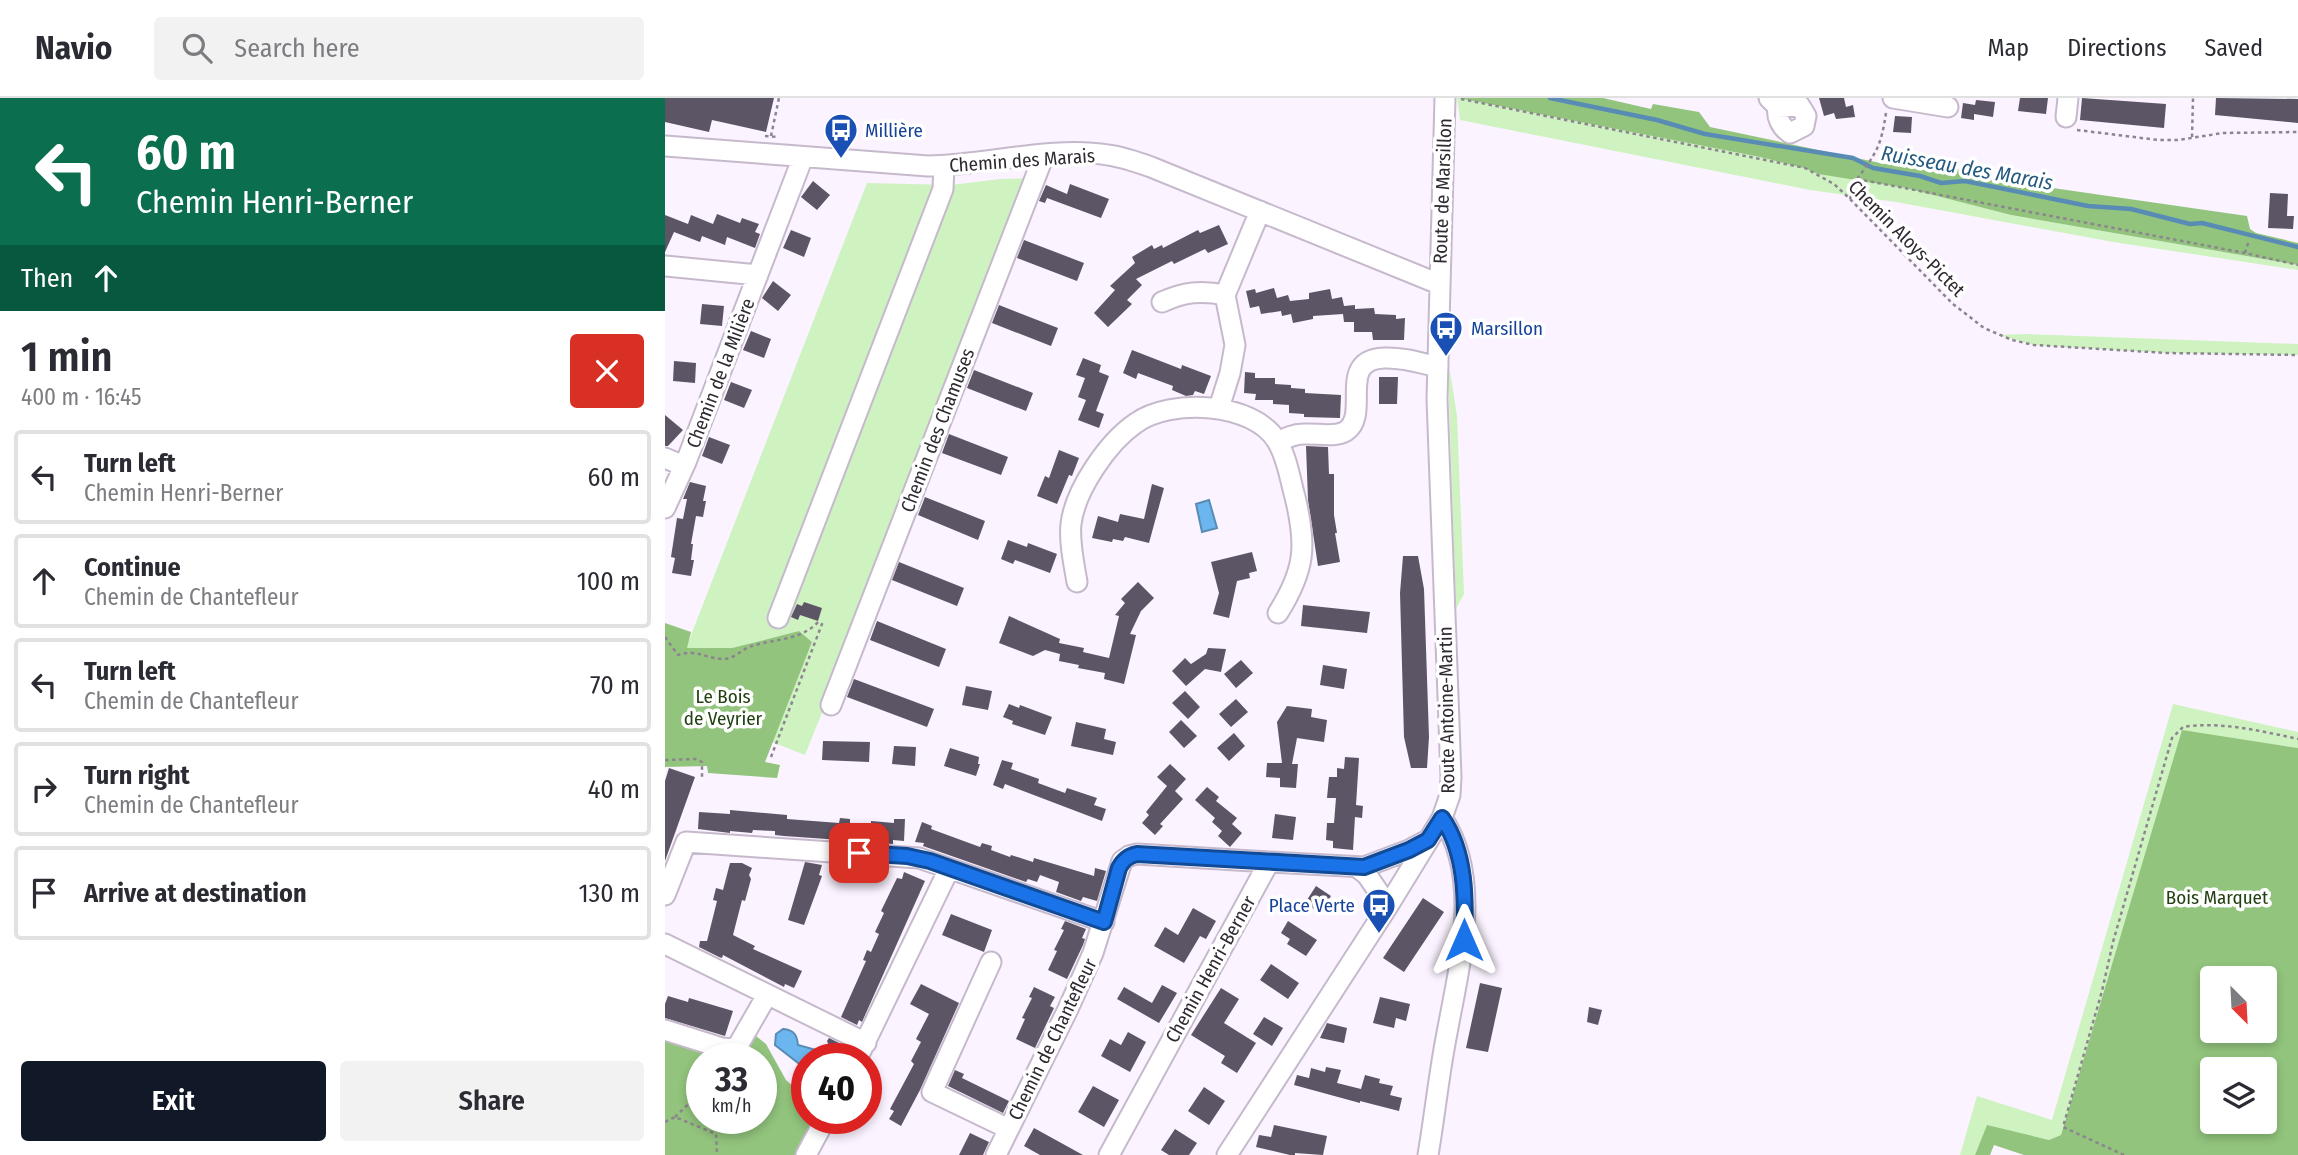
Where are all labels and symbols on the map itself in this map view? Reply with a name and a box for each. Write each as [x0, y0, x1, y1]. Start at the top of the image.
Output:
bus stop icon: Millière [822, 111, 860, 160]
street label: Route de Marsillon [1428, 118, 1457, 264]
place label: Millière [865, 119, 923, 142]
water label: Ruisseau des Marais [1879, 140, 2055, 196]
street label: Chemin des Marais [948, 144, 1096, 177]
street label: Chemin Aloys-Pictet [1844, 175, 1970, 302]
street label: Chemin de la Milière [681, 295, 760, 451]
bus stop icon: Marsillon [1427, 309, 1465, 358]
place label: Marsillon [1471, 317, 1543, 340]
street label: Chemin des Chamuses [896, 345, 979, 515]
street label: Route Antoine-Martin [1434, 626, 1459, 794]
park label: Le Bois de Veyrier [684, 685, 763, 730]
pin [829, 823, 889, 883]
bus stop icon: Place Verte [1360, 886, 1398, 935]
park label: Bois Marquet [2166, 886, 2269, 909]
street label: Chemin Henri-Berner [1160, 891, 1261, 1047]
place label: Place Verte [1269, 894, 1355, 917]
position arrow [1427, 903, 1501, 977]
street label: Chemin de Chantefleur [1003, 954, 1102, 1124]
north arrow [2200, 966, 2277, 1043]
speed limit sign: 40 [791, 1043, 882, 1134]

